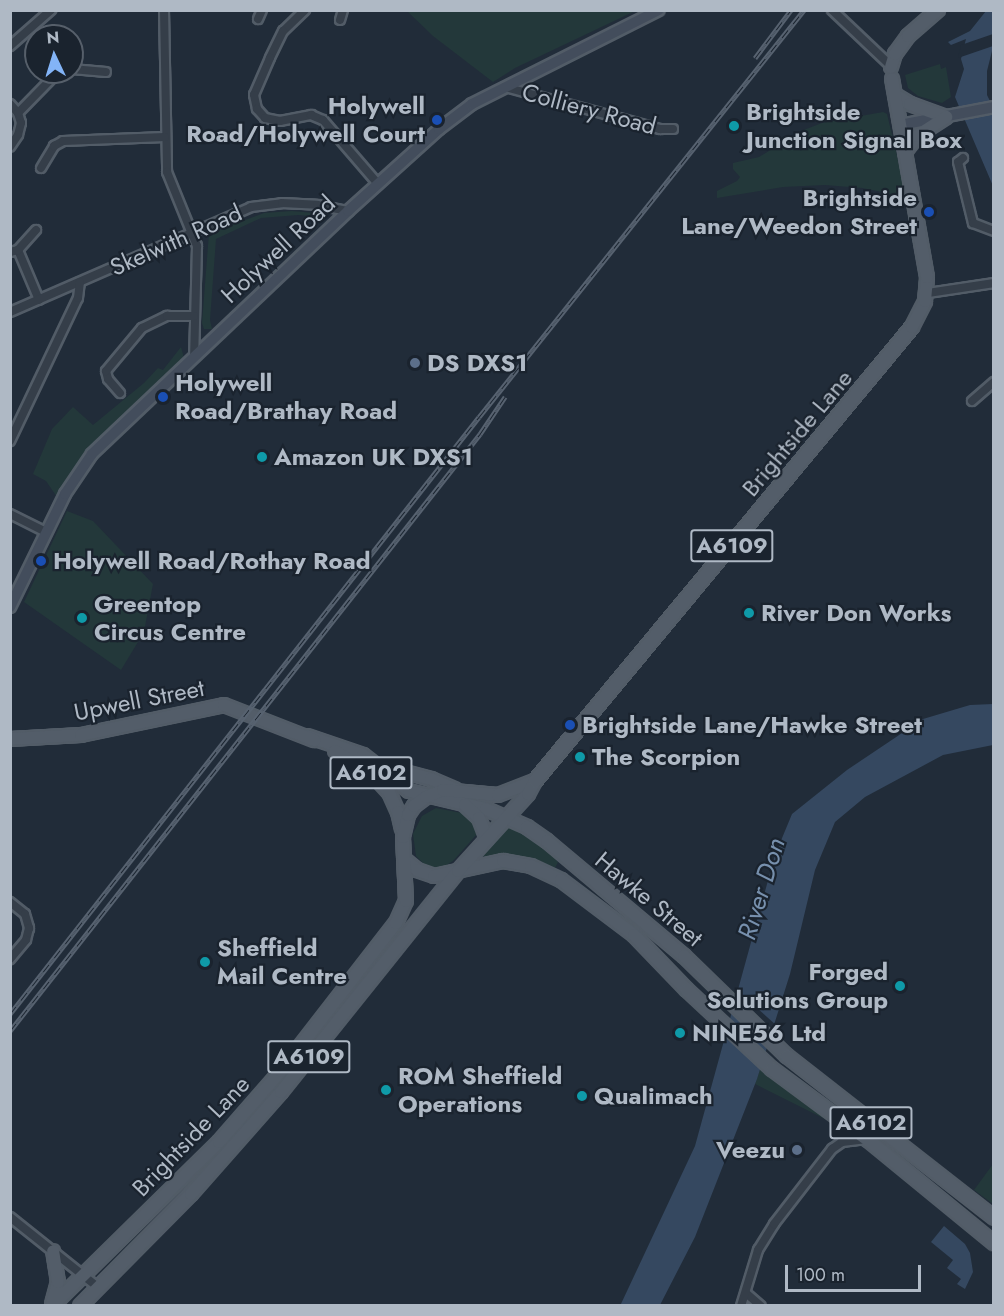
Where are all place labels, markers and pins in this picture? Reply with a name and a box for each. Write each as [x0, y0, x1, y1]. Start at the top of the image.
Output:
place label: Holywell Road/Holywell Court [186, 92, 425, 148]
place label: Brightside Junction Signal Box [746, 98, 962, 154]
marker: Holywell Road/Holywell Court [430, 113, 444, 127]
marker: Brightside Junction Signal Box [727, 119, 741, 133]
place label: Brightside Lane/Weedon Street [681, 184, 917, 240]
marker: Brightside Lane/Weedon Street [922, 205, 936, 219]
place label: DS DXS1 [427, 349, 527, 377]
marker: DS DXS1 [408, 356, 422, 370]
place label: Holywell Road/Brathay Road [175, 369, 397, 425]
marker: Holywell Road/Brathay Road [156, 390, 170, 404]
place label: Amazon UK DXS1 [274, 443, 473, 471]
marker: Amazon UK DXS1 [255, 450, 269, 464]
place label: Holywell Road/Rothay Road [53, 547, 370, 575]
marker: Holywell Road/Rothay Road [34, 554, 48, 568]
place label: Greentop Circus Centre [94, 590, 246, 646]
place label: River Don Works [761, 599, 951, 627]
marker: River Don Works [742, 606, 756, 620]
marker: Greentop Circus Centre [75, 611, 89, 625]
place label: Brightside Lane/Hawke Street [582, 711, 922, 739]
marker: Brightside Lane/Hawke Street [563, 718, 577, 732]
place label: The Scorpion [592, 743, 740, 771]
marker: The Scorpion [573, 750, 587, 764]
place label: Sheffield Mail Centre [217, 934, 347, 990]
marker: Sheffield Mail Centre [198, 955, 212, 969]
place label: Forged Solutions Group [706, 958, 888, 1014]
marker: Forged Solutions Group [893, 979, 907, 993]
place label: NINE56 Ltd [692, 1019, 826, 1047]
marker: NINE56 Ltd [673, 1026, 687, 1040]
place label: ROM Sheffield Operations [398, 1062, 562, 1118]
place label: Qualimach [594, 1082, 713, 1110]
marker: ROM Sheffield Operations [379, 1083, 393, 1097]
marker: Qualimach [575, 1089, 589, 1103]
place label: Veezu [716, 1136, 785, 1164]
marker: Veezu [790, 1143, 804, 1157]

